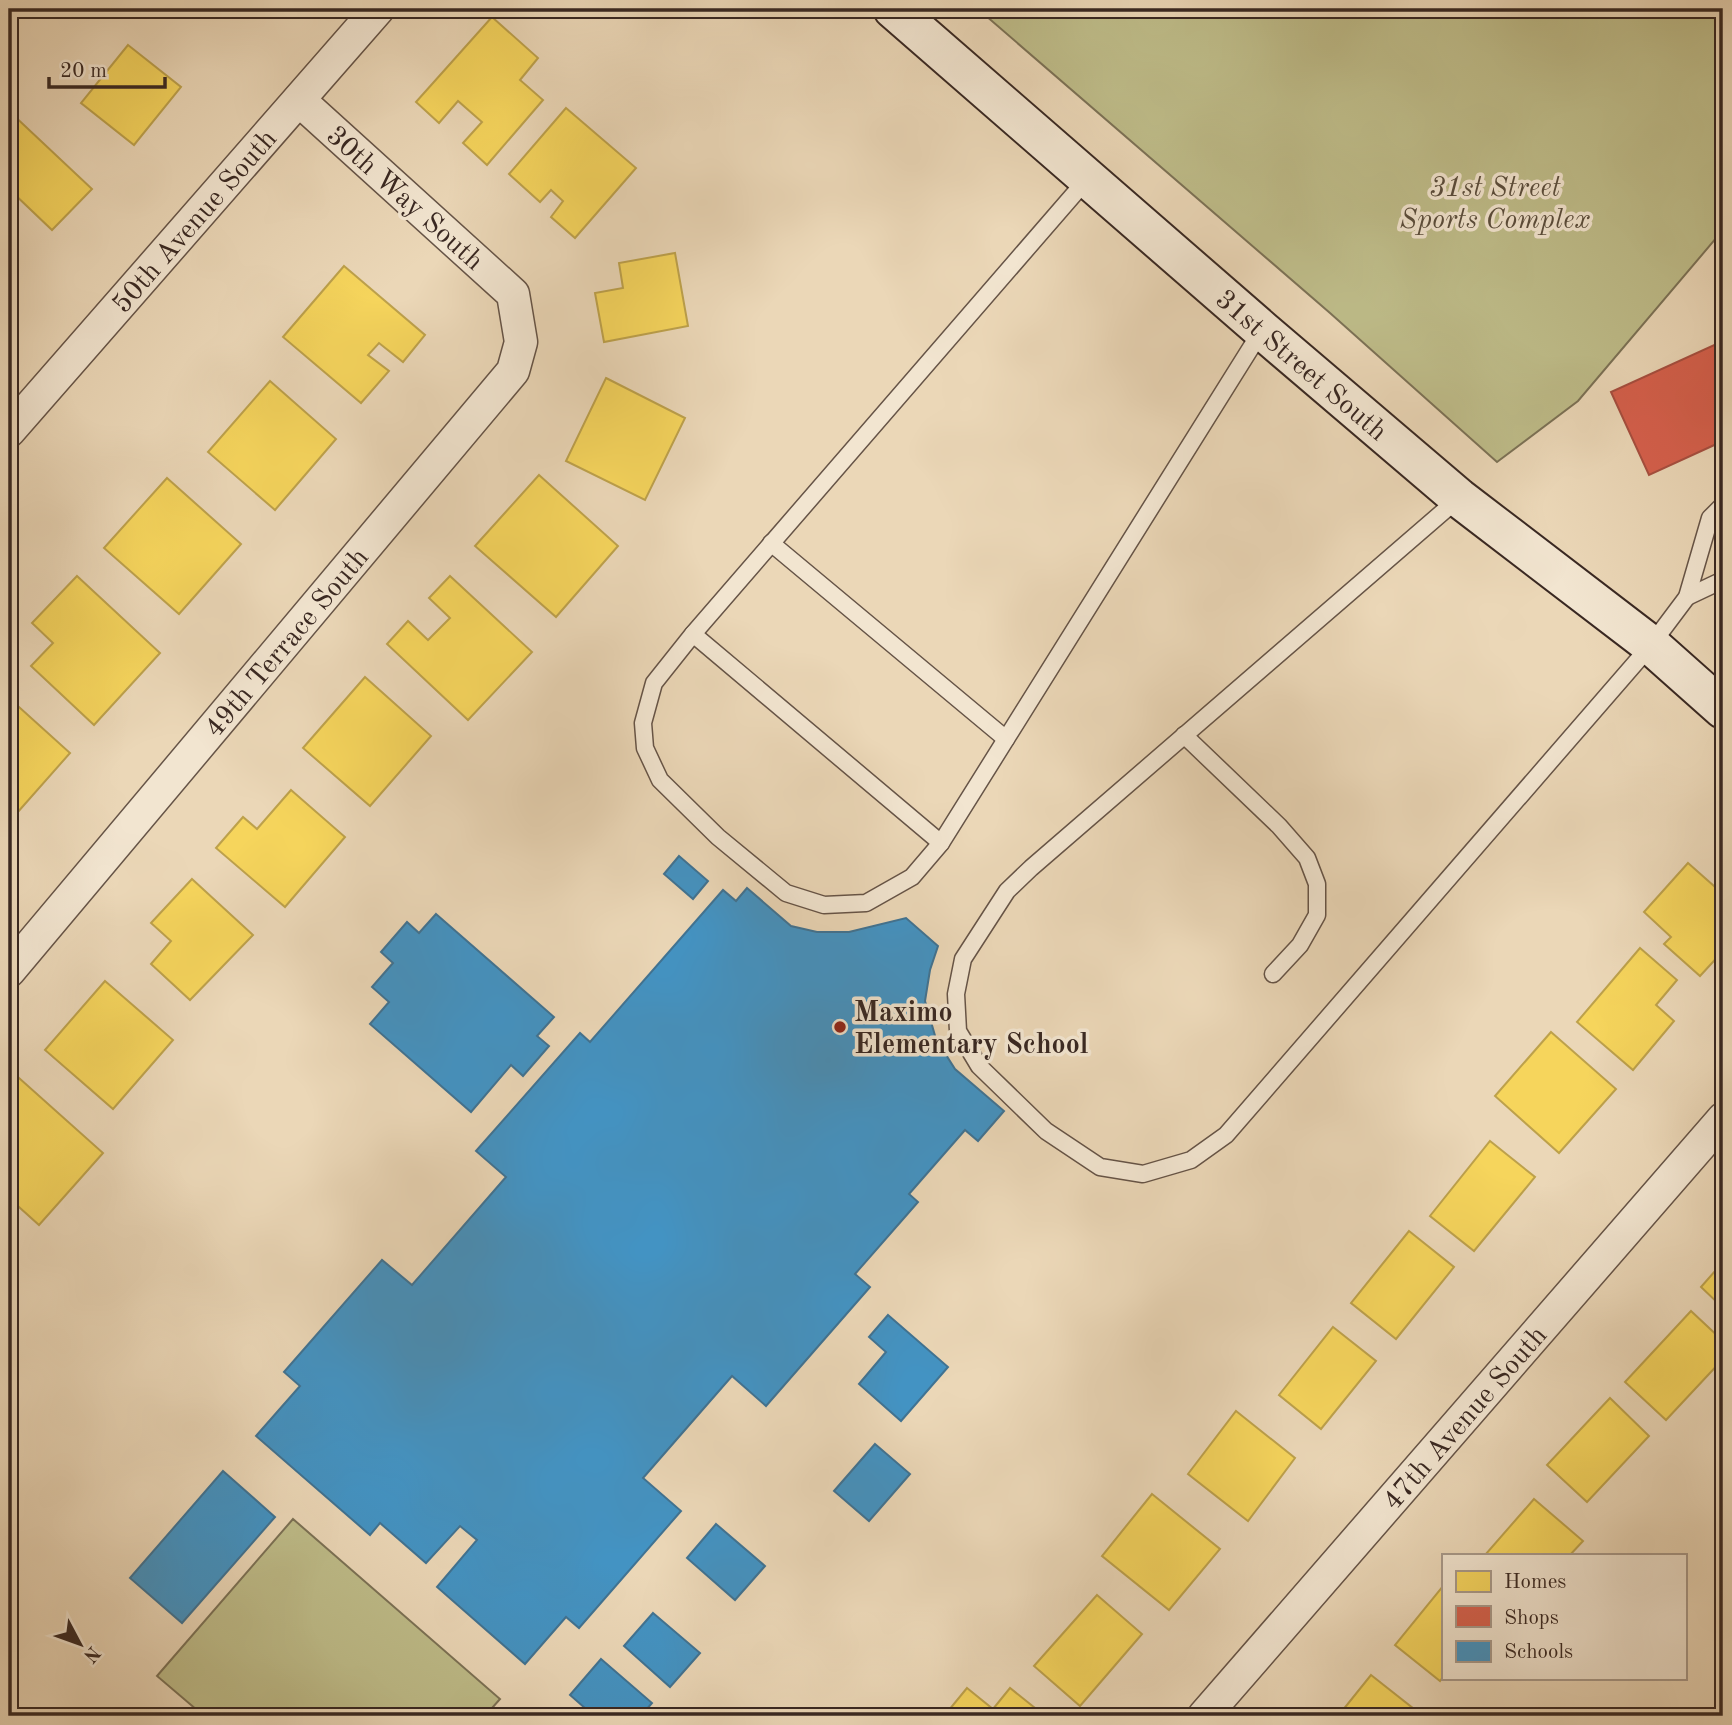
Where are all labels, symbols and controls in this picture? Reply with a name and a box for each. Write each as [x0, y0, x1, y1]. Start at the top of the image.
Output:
scale bar [49, 46, 164, 90]
text: 20 m [60, 61, 107, 82]
street label: 30th Way South [320, 122, 488, 277]
street label: 50th Avenue South [108, 125, 283, 319]
park label: 31st Street Sports Complex [1400, 175, 1591, 235]
street label: 31st Street South [1209, 286, 1391, 447]
street label: 49th Terrace South [201, 544, 375, 744]
place label: Maximo Elementary School [854, 1000, 1089, 1060]
marker: Maximo Elementary School [832, 1019, 848, 1035]
street label: 47th Avenue South [1379, 1322, 1553, 1516]
legend [1442, 1554, 1686, 1680]
text: Homes [1504, 1572, 1566, 1593]
text: Shops [1504, 1608, 1559, 1629]
north arrow [46, 1610, 116, 1680]
text: N [79, 1642, 103, 1666]
text: Schools [1504, 1642, 1573, 1663]

